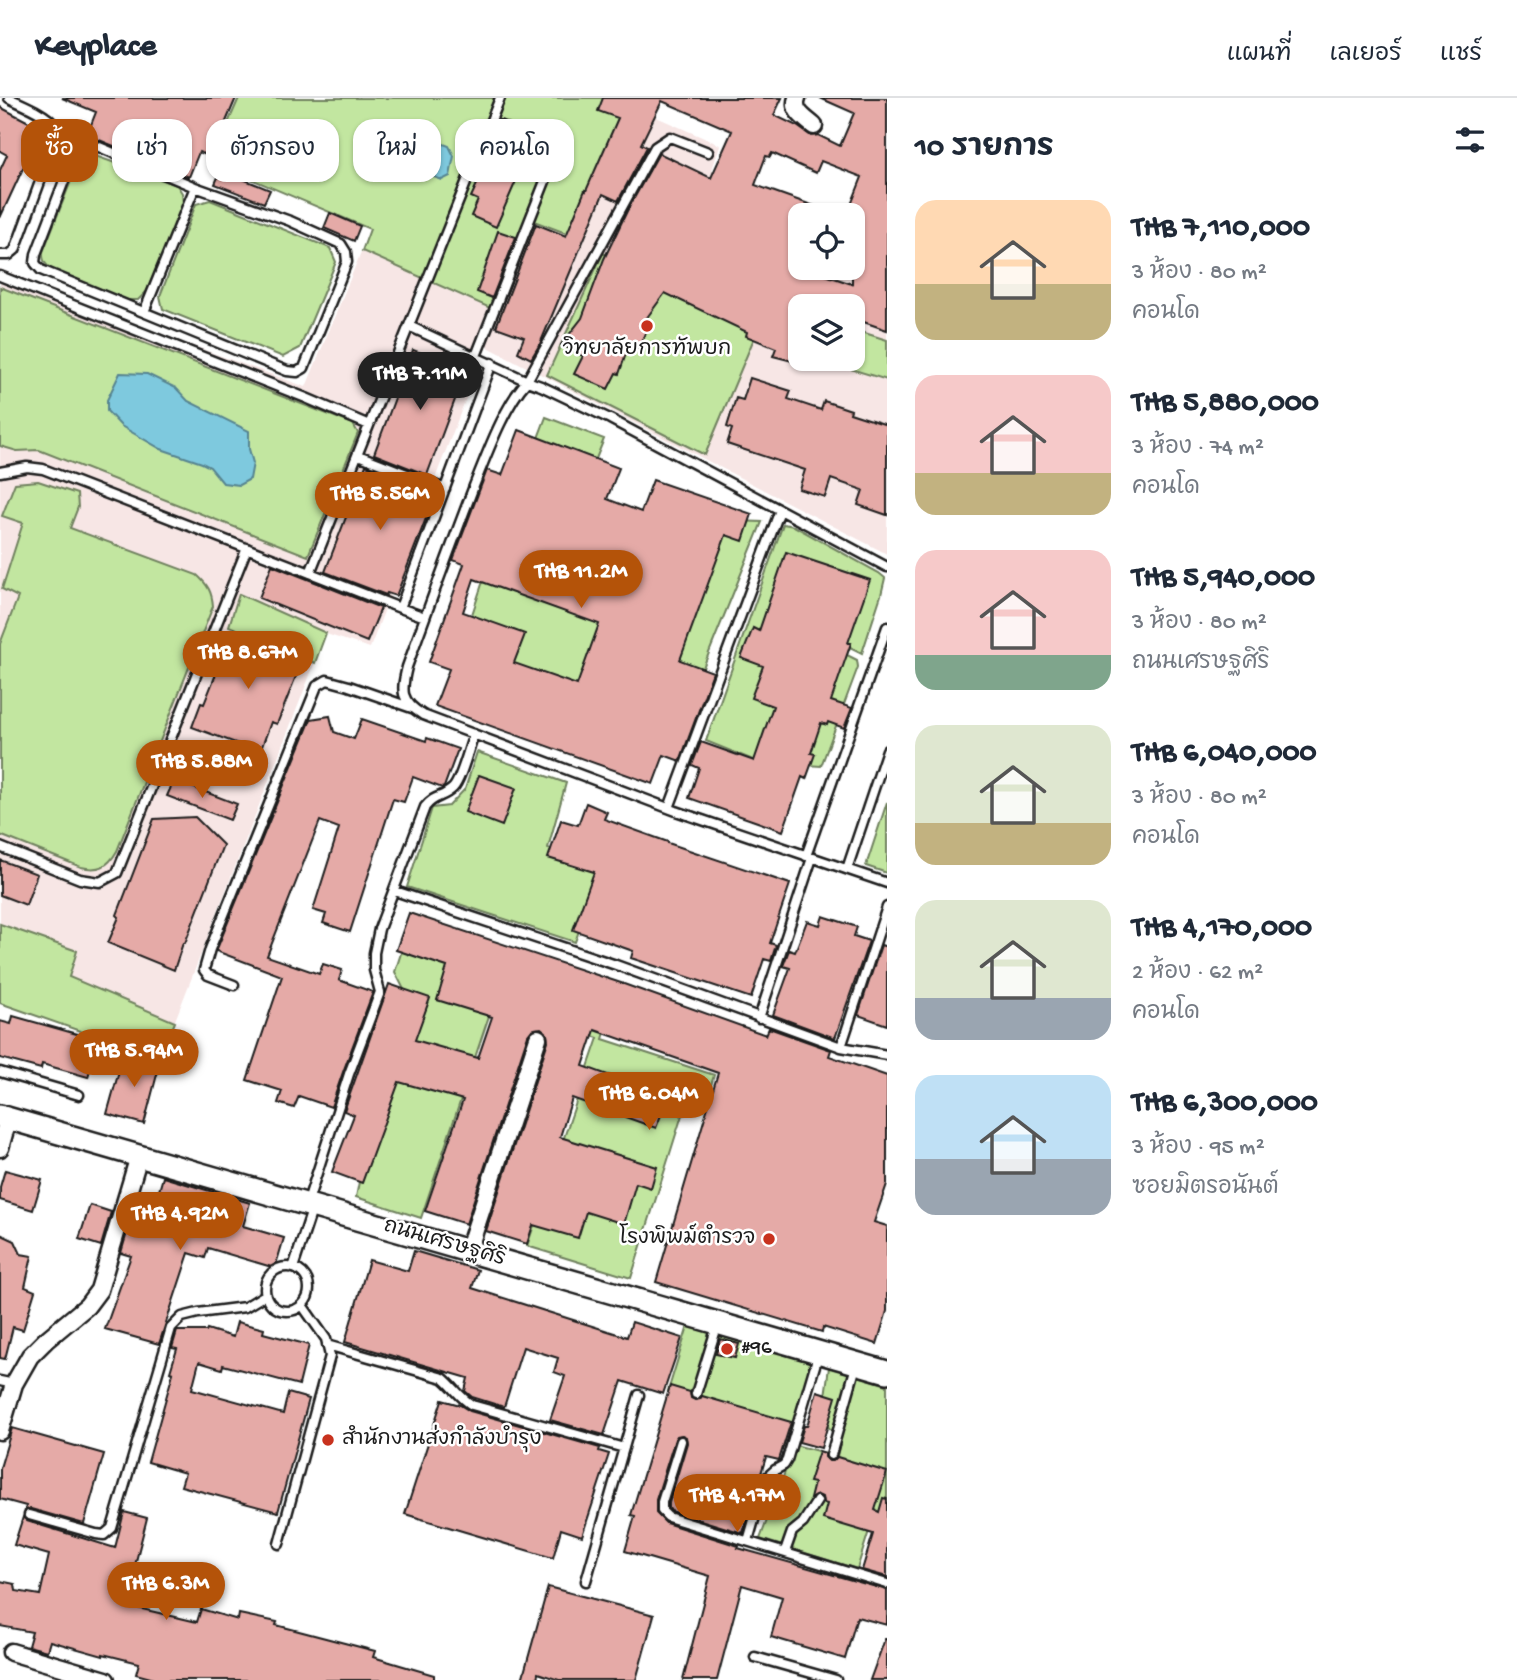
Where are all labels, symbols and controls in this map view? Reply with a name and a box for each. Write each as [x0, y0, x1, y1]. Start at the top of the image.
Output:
text: Keyplace [35, 29, 157, 67]
text: แผนที่ [1227, 41, 1292, 70]
text: เลเยอร์ [1330, 41, 1402, 70]
text: แชร์ [1440, 41, 1482, 70]
chip: ซื้อ [21, 119, 98, 182]
chip: เช่า [112, 119, 192, 182]
chip: ตัวกรอง [206, 119, 339, 182]
chip: ใหม่ [353, 119, 441, 182]
chip: คอนโด [455, 119, 574, 182]
icon: filters [1451, 121, 1489, 159]
text: 10 รายการ [915, 132, 1054, 167]
map controls [788, 203, 865, 371]
button: locate [788, 203, 865, 280]
text: THB 7,110,000 [1132, 212, 1310, 247]
icon: home [971, 228, 1055, 312]
text: 3 ห้อง · 80 m² [1132, 260, 1267, 287]
button: layers [788, 294, 865, 371]
text: คอนโด [1132, 300, 1200, 327]
marker: วิทยาลัยการทัพบก [639, 318, 655, 334]
place label: วิทยาลัยการทัพบก [563, 335, 731, 363]
pin: THB 7.11M [340, 352, 500, 412]
text: THB 7.11M [374, 361, 466, 388]
text: THB 5,880,000 [1132, 387, 1319, 422]
icon: home [971, 403, 1055, 487]
text: 3 ห้อง · 74 m² [1132, 435, 1264, 462]
pin: THB 5.56M [300, 472, 460, 532]
text: คอนโด [1132, 475, 1200, 502]
text: THB 5.56M [331, 481, 429, 508]
pin: THB 11.2M [501, 550, 661, 610]
text: THB 11.2M [535, 559, 627, 586]
text: THB 5,940,000 [1132, 562, 1315, 597]
icon: home [971, 578, 1055, 662]
text: 3 ห้อง · 80 m² [1132, 610, 1267, 637]
pin: THB 8.67M [168, 632, 328, 691]
text: THB 8.67M [199, 640, 297, 667]
text: ถนนเศรษฐศิริ [1132, 650, 1269, 677]
text: THB 6,040,000 [1132, 737, 1317, 772]
pin: THB 5.88M [122, 740, 282, 800]
text: THB 5.88M [152, 749, 252, 776]
icon: home [971, 753, 1055, 837]
text: 3 ห้อง · 80 m² [1132, 785, 1267, 812]
text: คอนโด [1132, 825, 1200, 852]
text: THB 4,170,000 [1132, 912, 1312, 947]
icon: home [971, 928, 1055, 1012]
text: 2 ห้อง · 62 m² [1132, 960, 1263, 987]
text: คอนโด [1132, 1000, 1200, 1027]
pin: THB 5.94M [54, 1030, 214, 1089]
text: THB 5.94M [86, 1038, 182, 1065]
pin: THB 6.04M [569, 1072, 729, 1132]
text: THB 6.04M [600, 1081, 698, 1108]
text: THB 6,300,000 [1132, 1087, 1318, 1122]
icon: home [971, 1103, 1055, 1187]
text: 3 ห้อง · 95 m² [1132, 1135, 1265, 1162]
text: ซอยมิตรอนันต์ [1132, 1175, 1279, 1202]
pin: THB 4.92M [100, 1192, 260, 1252]
text: THB 4.92M [132, 1201, 228, 1228]
street label: ถนนเศรษฐศิริ [380, 1212, 509, 1273]
place label: โรงพิพม์ตำรวจ [619, 1223, 755, 1252]
marker: โรงพิพม์ตำรวจ [761, 1231, 777, 1247]
place label: #96 [741, 1337, 772, 1362]
marker: #96 [719, 1341, 735, 1357]
place label: สํานักงานส่งกําลังบํารุง [342, 1424, 541, 1453]
marker: สํานักงานส่งกําลังบํารุง [320, 1432, 336, 1448]
pin: THB 4.17M [657, 1474, 817, 1534]
text: THB 4.17M [690, 1483, 784, 1510]
pin: THB 6.3M [94, 1562, 238, 1622]
text: THB 6.3M [123, 1571, 209, 1598]

